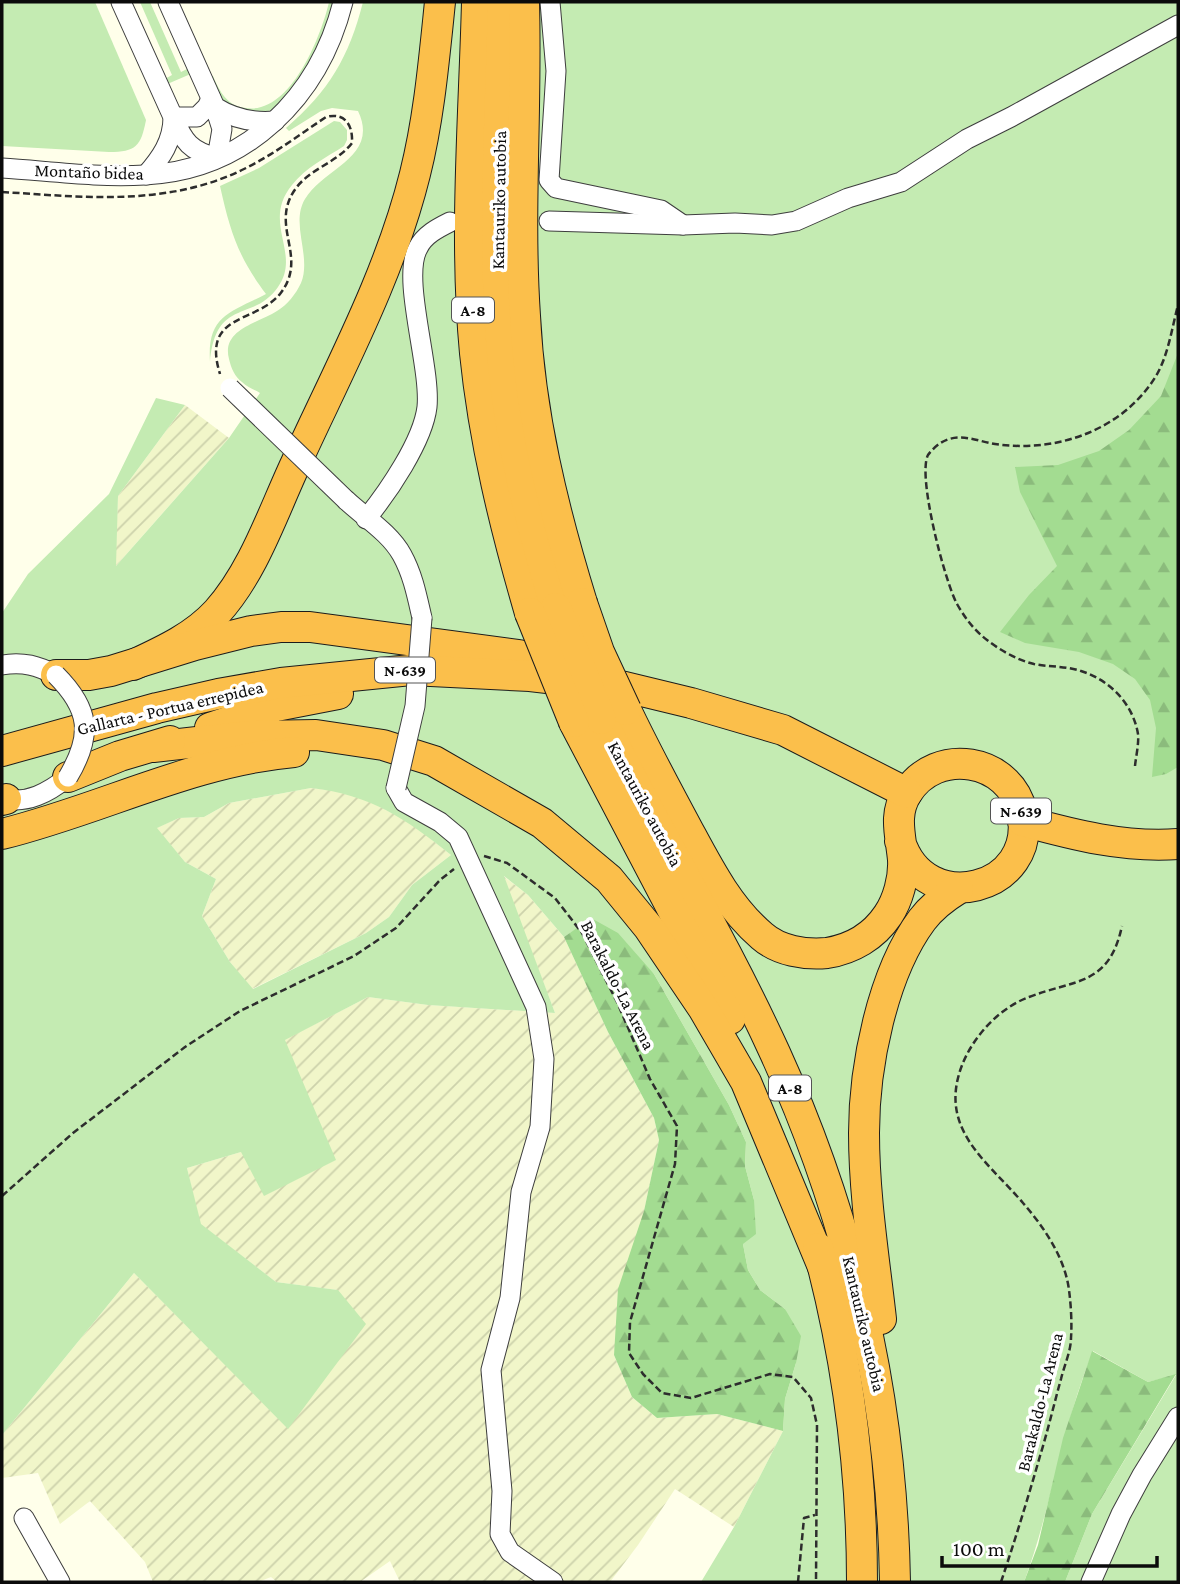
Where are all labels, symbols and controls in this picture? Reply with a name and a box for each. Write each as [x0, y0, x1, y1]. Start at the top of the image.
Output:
street label: Kantauriko autobia [488, 130, 510, 270]
street label: Montaño bidea [34, 160, 144, 184]
road number: A-8 [452, 298, 494, 322]
road number: N-639 [375, 657, 435, 682]
street label: Gallarta - Portua errepidea [75, 677, 265, 739]
street label: Kantauriko autobia [604, 738, 686, 870]
road number: N-639 [991, 798, 1051, 824]
street label: Barakaldo-La Arena [577, 917, 659, 1053]
road number: A-8 [769, 1076, 811, 1100]
street label: Kantauriko autobia [839, 1254, 889, 1394]
street label: Barakaldo-La Arena [1013, 1331, 1067, 1473]
scale bar [942, 1524, 1157, 1568]
text: 100 m [953, 1537, 1005, 1561]

